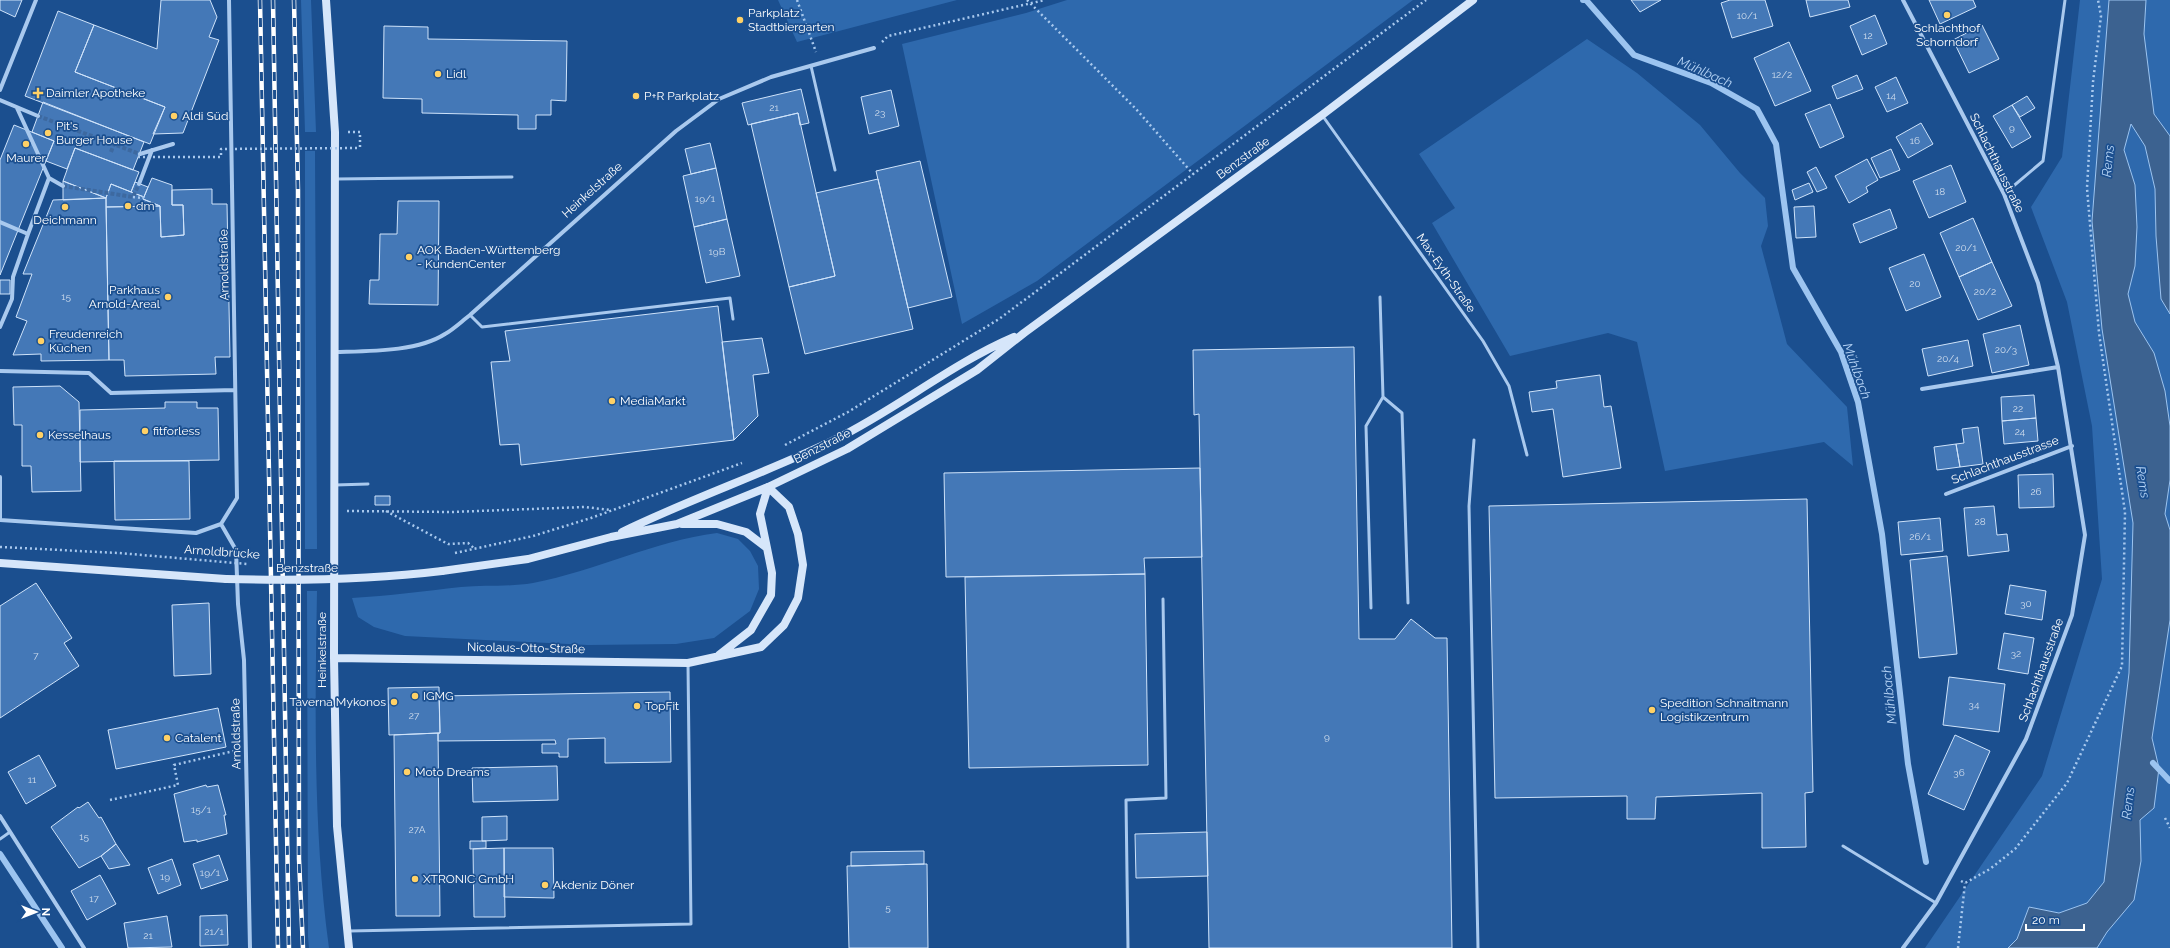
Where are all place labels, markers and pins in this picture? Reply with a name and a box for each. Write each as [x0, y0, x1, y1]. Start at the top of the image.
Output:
place label: Parkplatz Stadtbiergarten [748, 6, 834, 34]
marker: Schlachthof Schorndorf [1942, 10, 1952, 20]
marker: Parkplatz Stadtbiergarten [735, 15, 745, 25]
place label: Schlachthof Schorndorf [1914, 21, 1981, 49]
place label: Lidl [446, 67, 467, 81]
marker: Lidl [433, 69, 443, 79]
place label: Daimler Apotheke [46, 86, 145, 100]
marker: Daimler Apotheke [33, 88, 43, 98]
place label: P+R Parkplatz [644, 89, 719, 103]
marker: P+R Parkplatz [631, 91, 641, 101]
place label: Aldi Süd [182, 109, 228, 123]
marker: Aldi Süd [169, 111, 179, 121]
place label: Pit's Burger House [56, 119, 132, 147]
marker: Pit's Burger House [43, 128, 53, 138]
marker: Maurer [21, 139, 31, 149]
place label: Maurer [6, 151, 46, 165]
place label: dm [136, 199, 155, 213]
marker: dm [123, 201, 133, 211]
marker: Deichmann [60, 202, 70, 212]
place label: Deichmann [33, 213, 97, 227]
place label: AOK Baden-Württemberg - KundenCenter [417, 243, 560, 271]
marker: AOK Baden-Württemberg - KundenCenter [404, 252, 414, 262]
place label: Parkhaus Arnold-Areal [89, 283, 161, 311]
marker: Parkhaus Arnold-Areal [163, 292, 173, 302]
place label: Freudenreich Küchen [49, 327, 123, 355]
marker: Freudenreich Küchen [36, 336, 46, 346]
place label: MediaMarkt [620, 394, 686, 408]
marker: MediaMarkt [607, 396, 617, 406]
place label: fitforless [153, 424, 200, 438]
marker: fitforless [140, 426, 150, 436]
place label: Kesselhaus [48, 428, 111, 442]
marker: Kesselhaus [35, 430, 45, 440]
place label: IGMG [423, 689, 454, 703]
marker: IGMG [410, 691, 420, 701]
place label: Taverna Mykonos [289, 695, 386, 709]
place label: Spedition Schnaitmann Logistikzentrum [1660, 696, 1788, 724]
marker: Taverna Mykonos [389, 697, 399, 707]
place label: TopFit [645, 699, 679, 713]
marker: TopFit [632, 701, 642, 711]
marker: Spedition Schnaitmann Logistikzentrum [1647, 705, 1657, 715]
place label: Catalent [175, 731, 222, 745]
marker: Catalent [162, 733, 172, 743]
place label: Moto Dreams [415, 765, 490, 779]
marker: Moto Dreams [402, 767, 412, 777]
place label: XTRONIC GmbH [423, 872, 514, 886]
marker: XTRONIC GmbH [410, 874, 420, 884]
place label: Akdeniz Döner [553, 878, 635, 892]
marker: Akdeniz Döner [540, 880, 550, 890]

